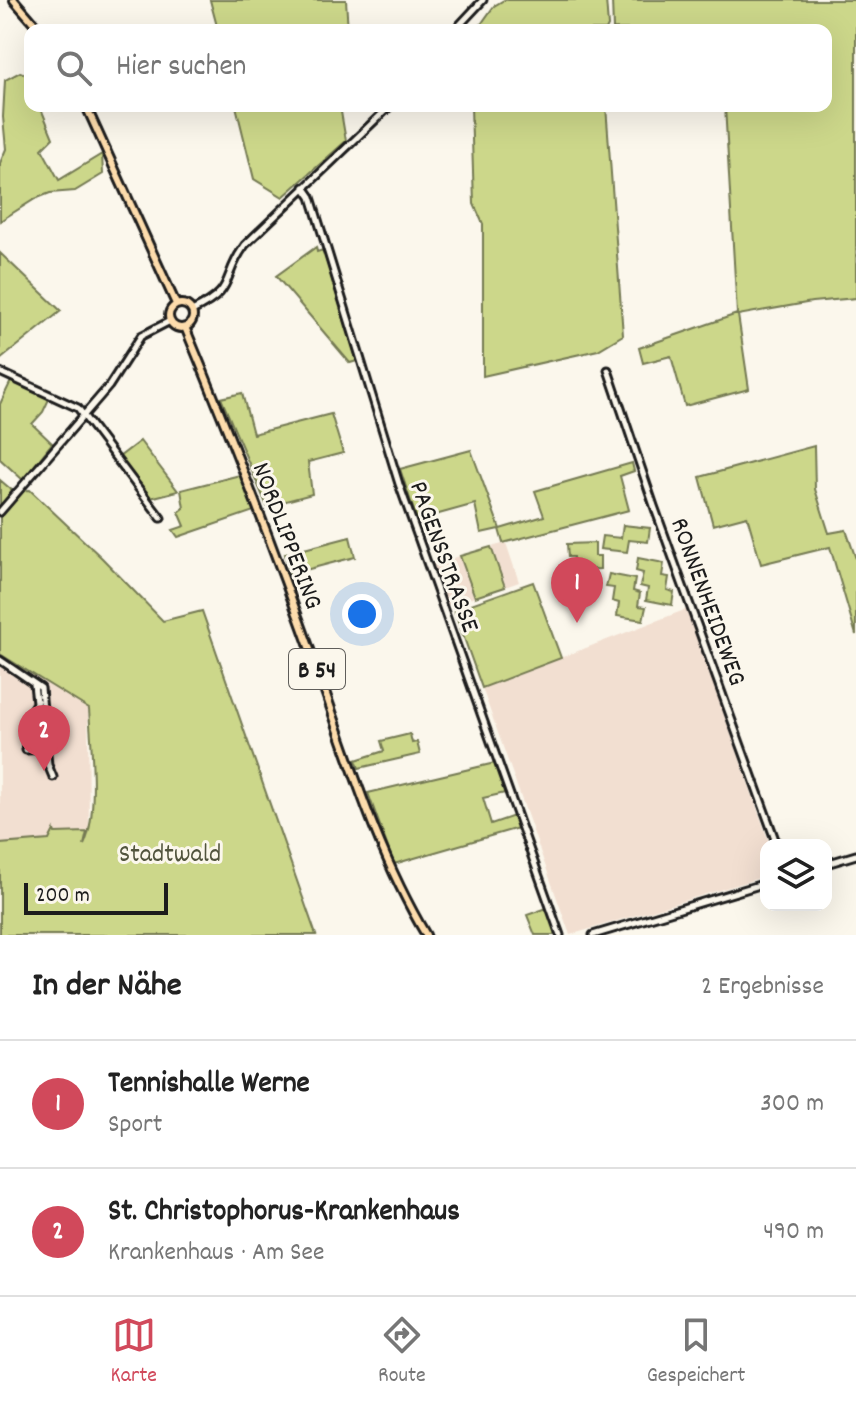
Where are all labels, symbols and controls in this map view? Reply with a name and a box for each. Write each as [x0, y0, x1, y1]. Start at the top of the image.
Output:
search box [24, 24, 832, 112]
icon: search [52, 46, 96, 90]
text: Hier suchen [116, 47, 246, 90]
street label: NORDLIPPERING [241, 457, 331, 615]
street label: PAGENSSTRASSE [398, 476, 487, 638]
street label: RONNENHEIDEWEG [659, 513, 754, 691]
pin: 1 [551, 557, 603, 623]
your location [342, 594, 382, 634]
road number: B 54 [289, 649, 345, 689]
pin: 2 [18, 705, 70, 771]
park label: Stadtwald [119, 837, 221, 874]
map controls [760, 839, 832, 911]
button: layers [760, 839, 832, 911]
scale bar [24, 879, 168, 915]
text: 200 m [36, 881, 90, 912]
text: In der Nähe [32, 963, 182, 1012]
text: 2 Ergebnisse [701, 969, 824, 1006]
text: Tennishalle Werne [108, 1064, 310, 1107]
text: 1 [55, 1086, 61, 1123]
text: 300 m [760, 1086, 824, 1123]
text: Sport [108, 1107, 162, 1144]
text: St. Christophorus-Krankenhaus [108, 1192, 460, 1235]
text: 2 [52, 1214, 64, 1251]
text: 490 m [763, 1214, 824, 1251]
text: Krankenhaus · Am See [108, 1235, 324, 1272]
tab: Karte [110, 1313, 157, 1392]
tab: Route [378, 1313, 426, 1392]
tab: Gespeichert [647, 1313, 745, 1392]

